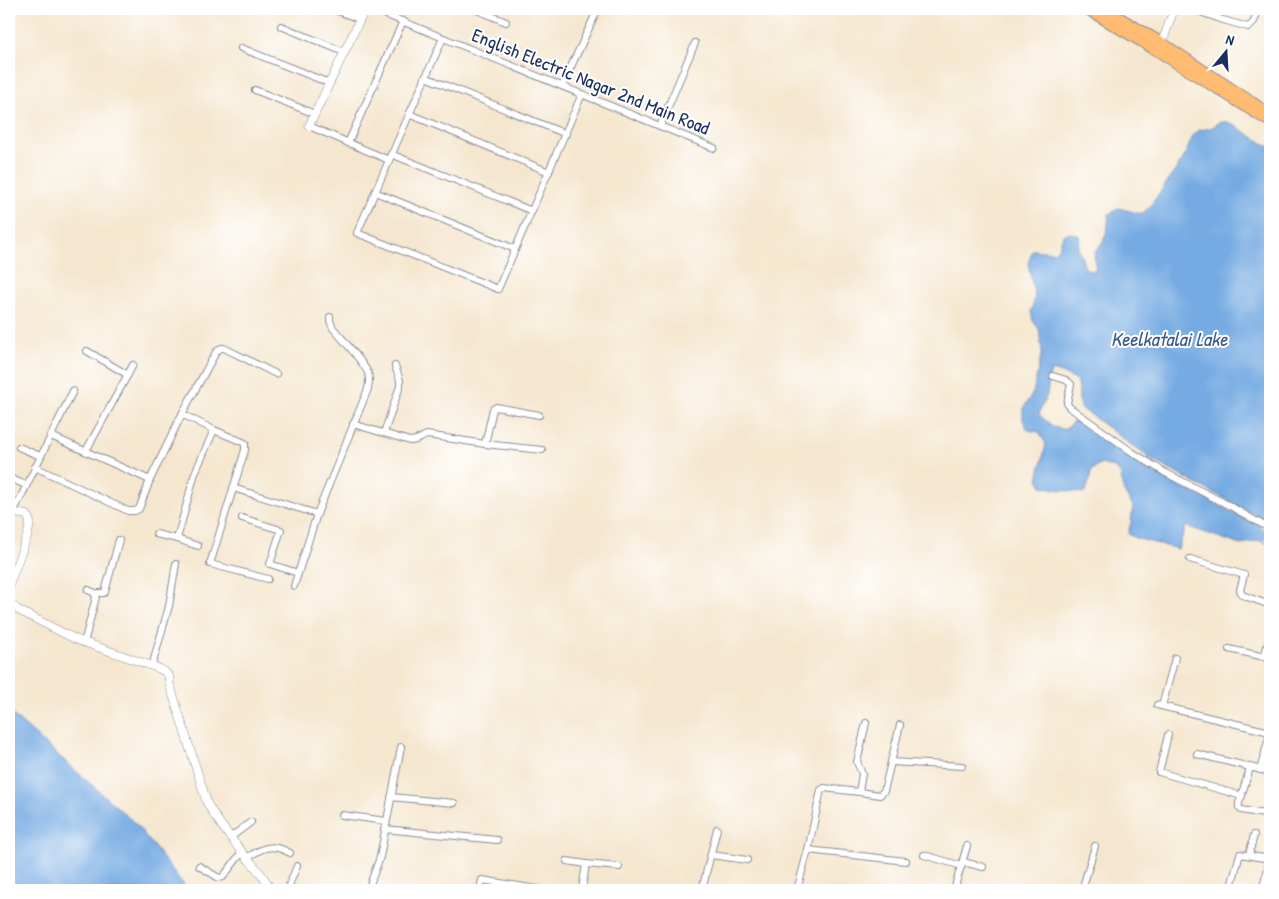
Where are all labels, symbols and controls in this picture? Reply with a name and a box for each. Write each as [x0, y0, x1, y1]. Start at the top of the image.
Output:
street label: English Electric Nagar 2nd Main Road [468, 21, 714, 141]
north arrow [1202, 28, 1252, 78]
text: N [1224, 29, 1237, 50]
water label: Keelkatalai Lake [1111, 325, 1228, 352]

